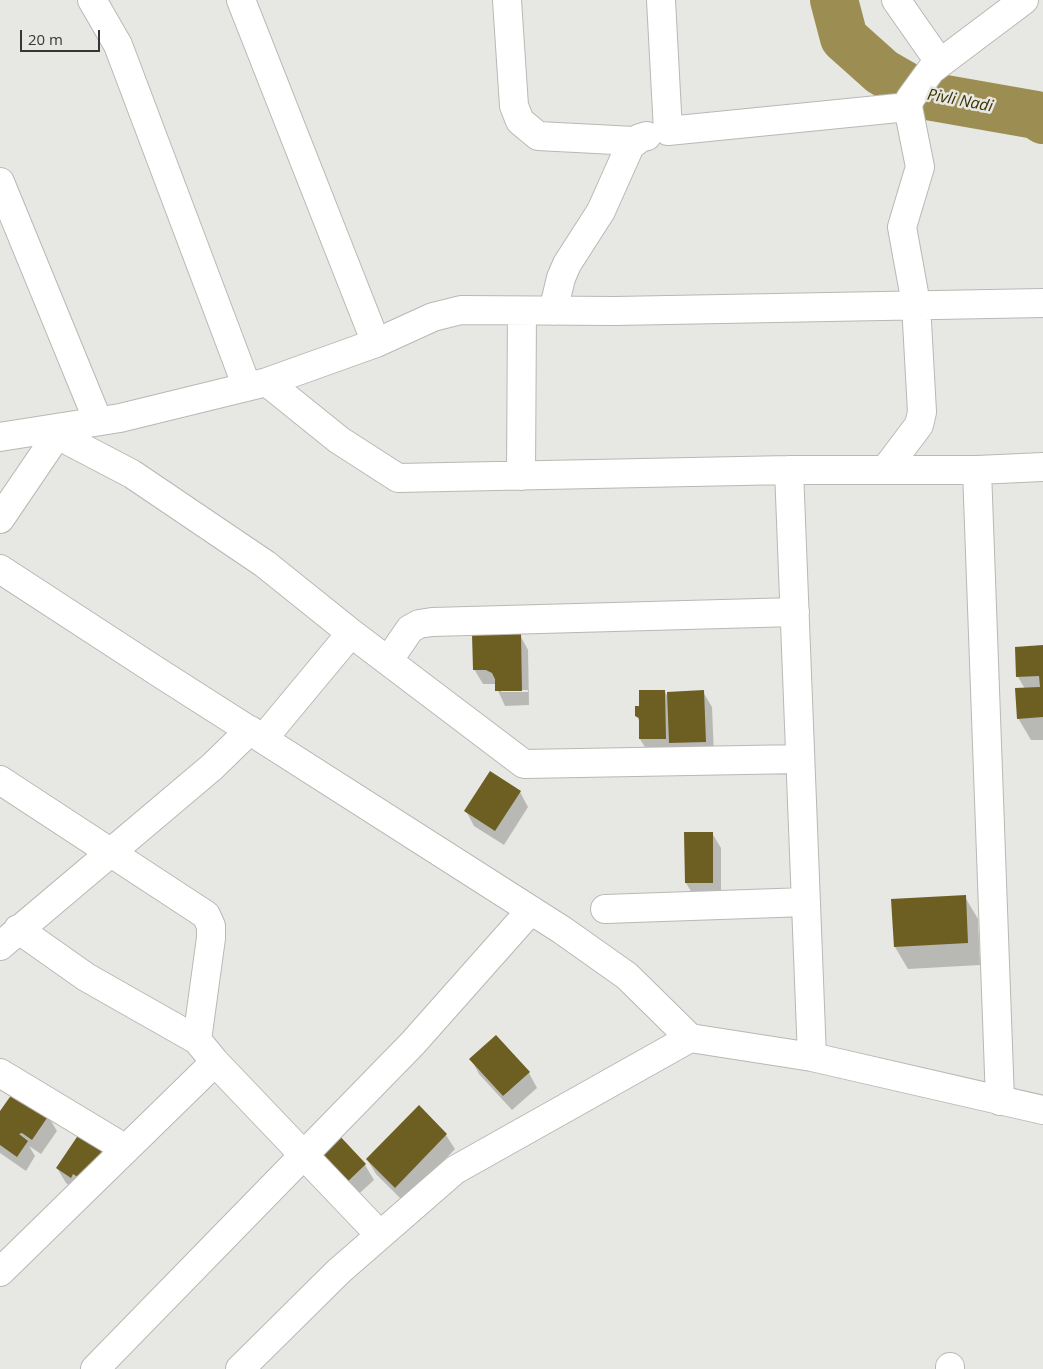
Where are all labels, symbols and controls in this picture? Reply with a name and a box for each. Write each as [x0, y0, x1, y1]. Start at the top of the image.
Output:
scale bar [22, 20, 102, 52]
text: 20 m [28, 29, 63, 49]
water label: Pivli Nadi [926, 85, 994, 117]

